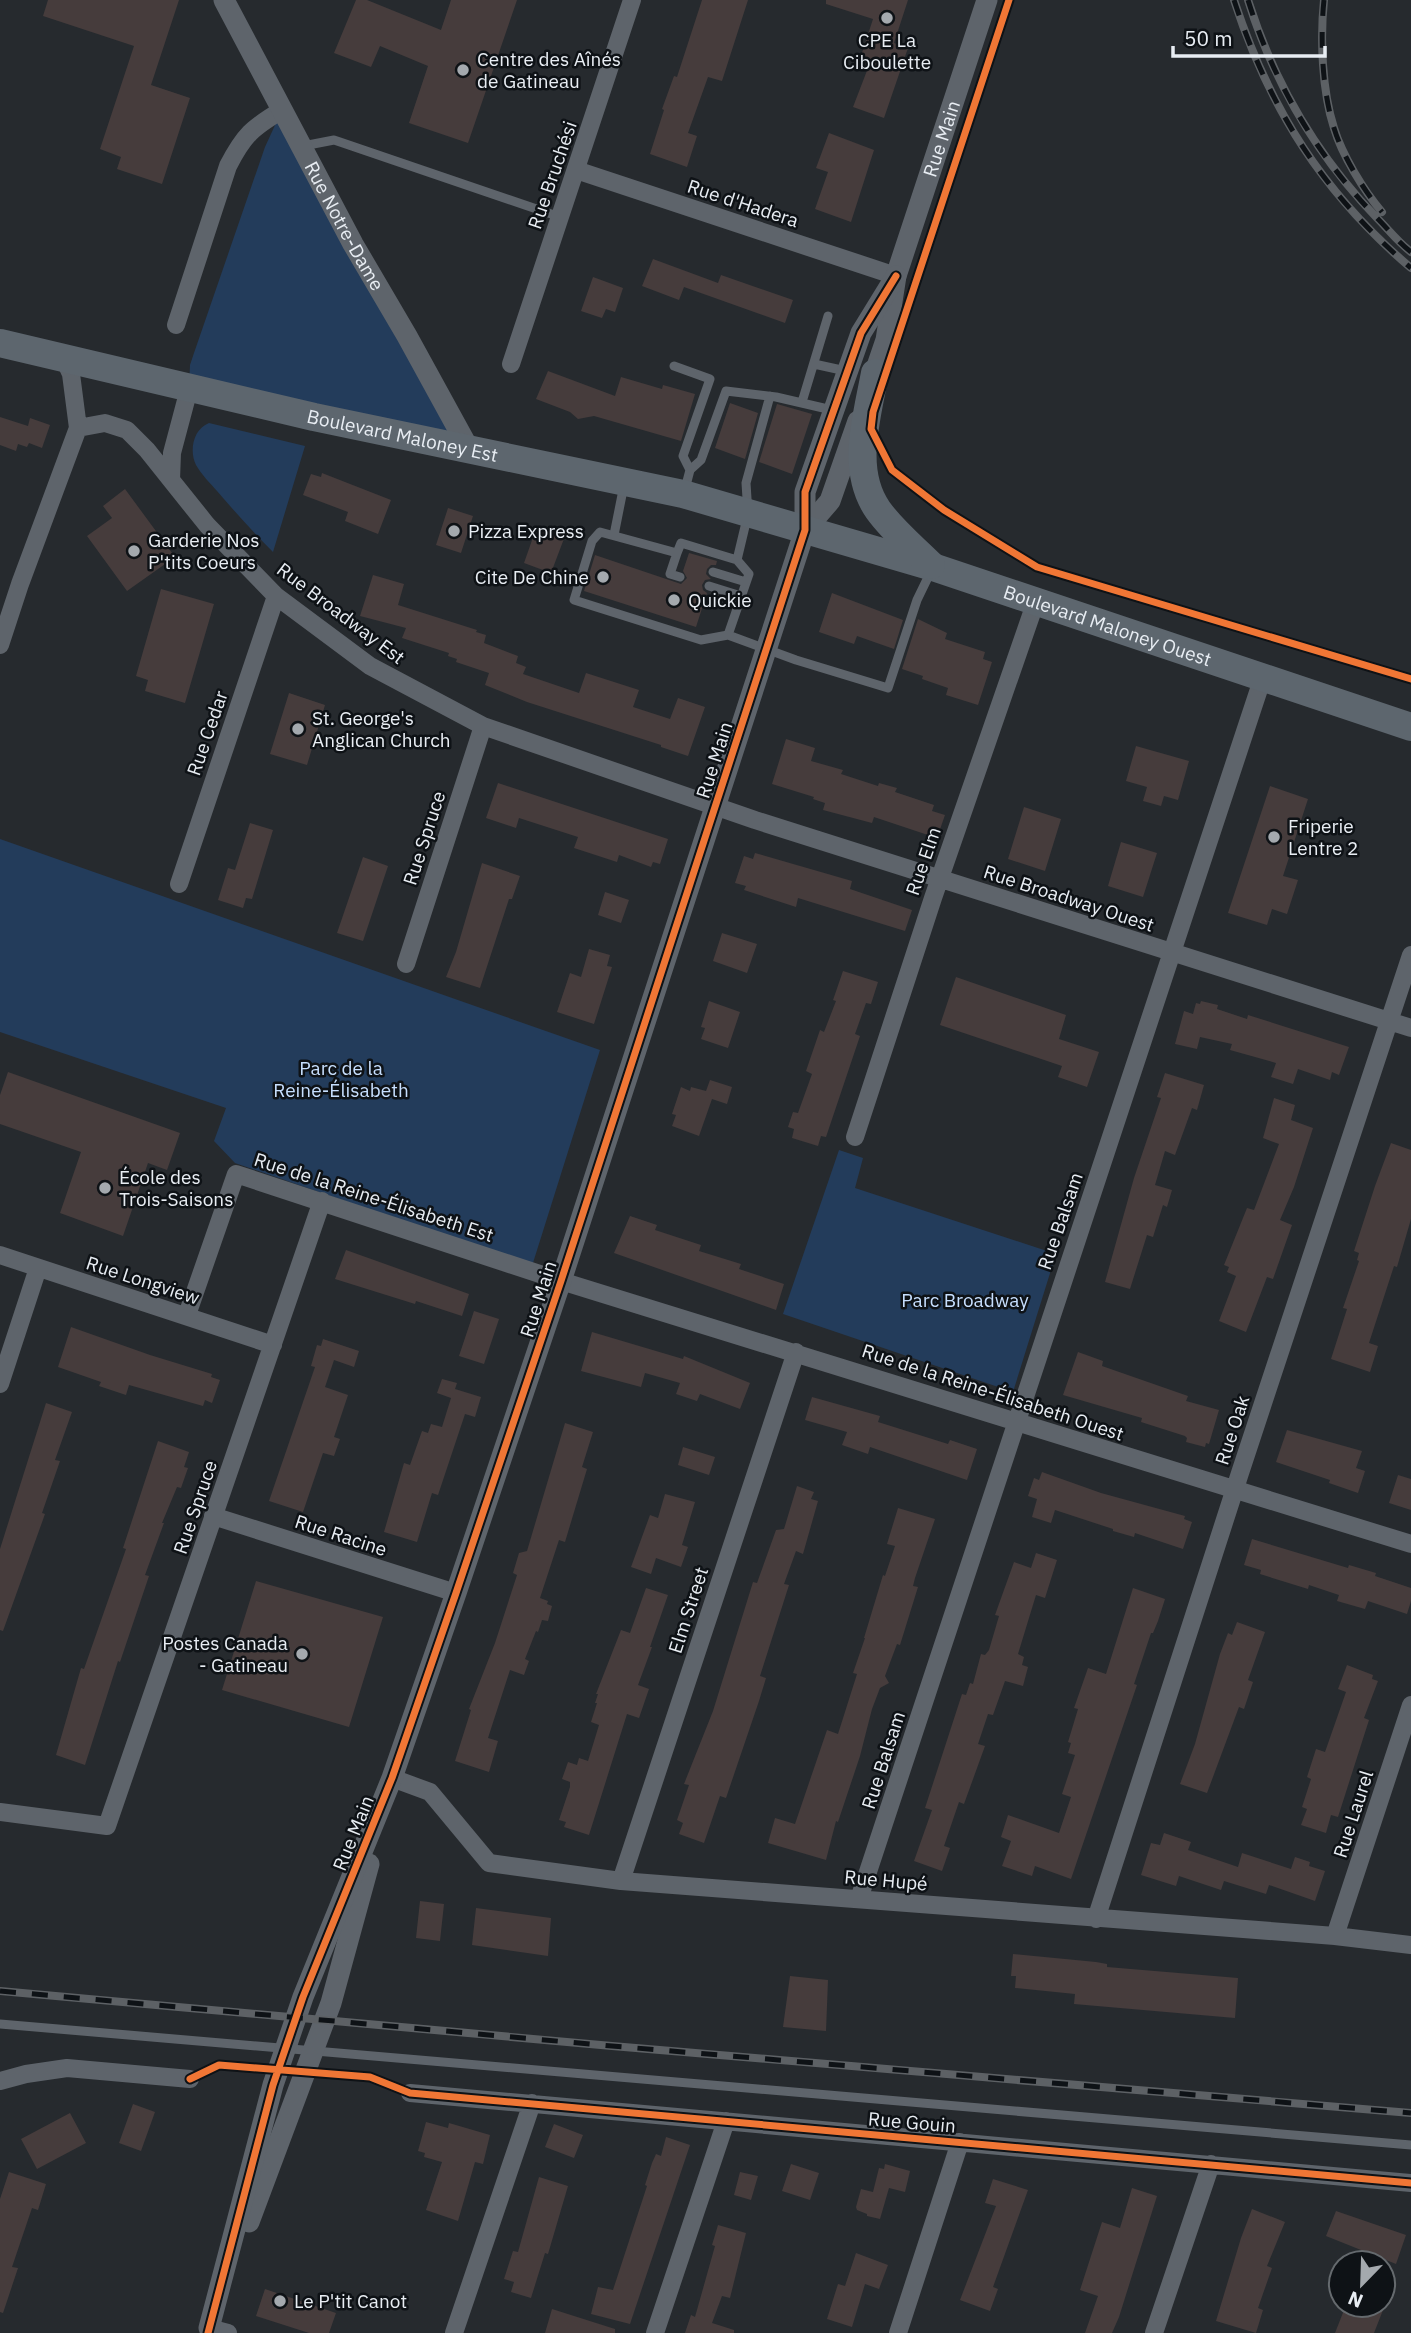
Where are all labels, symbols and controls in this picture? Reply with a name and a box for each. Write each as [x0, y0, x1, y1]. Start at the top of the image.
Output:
marker: CPE La Ciboulette [879, 10, 895, 26]
scale bar [1173, 14, 1325, 58]
text: 50 m [1184, 24, 1233, 52]
place label: CPE La Ciboulette [843, 28, 931, 74]
place label: Centre des Aînés de Gatineau [477, 47, 621, 93]
marker: Centre des Aînés de Gatineau [455, 62, 471, 78]
street label: Rue Main [917, 97, 965, 180]
street label: Rue Bruchési [522, 118, 582, 232]
street label: Rue Notre-Dame [299, 157, 390, 295]
street label: Rue d'Hadera [684, 174, 802, 232]
street label: Boulevard Maloney Est [305, 404, 500, 467]
place label: Pizza Express [468, 519, 584, 543]
marker: Pizza Express [446, 523, 462, 539]
place label: Garderie Nos P'tits Coeurs [148, 528, 260, 574]
marker: Garderie Nos P'tits Coeurs [126, 543, 142, 559]
street label: Rue Broadway Est [272, 557, 410, 669]
place label: Cite De Chine [475, 565, 589, 589]
marker: Cite De Chine [595, 569, 611, 585]
street label: Boulevard Maloney Ouest [1000, 579, 1215, 671]
place label: Quickie [688, 588, 752, 612]
marker: Quickie [666, 592, 682, 608]
street label: Rue Cedar [181, 687, 233, 779]
place label: St. George's Anglican Church [312, 706, 451, 752]
street label: Rue Main [690, 719, 738, 801]
marker: St. George's Anglican Church [290, 721, 306, 737]
street label: Rue Spruce [398, 788, 450, 888]
place label: Friperie Lentre 2 [1288, 814, 1358, 860]
street label: Rue Elm [900, 824, 946, 898]
marker: Friperie Lentre 2 [1266, 829, 1282, 845]
street label: Rue Broadway Ouest [981, 859, 1157, 937]
park label: Parc de la Reine-Élisabeth [273, 1056, 409, 1102]
street label: Rue de la Reine-Élisabeth Est [251, 1147, 497, 1247]
place label: École des Trois-Saisons [119, 1165, 233, 1211]
street label: Rue Balsam [1032, 1169, 1088, 1273]
marker: École des Trois-Saisons [97, 1180, 113, 1196]
street label: Rue Longview [83, 1250, 203, 1310]
street label: Rue Main [514, 1258, 562, 1340]
park label: Parc Broadway [901, 1288, 1029, 1312]
street label: Rue de la Reine-Élisabeth Ouest [859, 1338, 1127, 1446]
street label: Rue Oak [1210, 1392, 1254, 1468]
street label: Rue Spruce [168, 1457, 222, 1557]
street label: Rue Racine [292, 1509, 390, 1561]
street label: Elm Street [663, 1564, 713, 1656]
place label: Postes Canada - Gatineau [162, 1631, 288, 1677]
marker: Postes Canada - Gatineau [294, 1646, 310, 1662]
street label: Rue Balsam [856, 1708, 910, 1812]
street label: Rue Laurel [1328, 1767, 1378, 1861]
street label: Rue Main [327, 1792, 379, 1874]
street label: Rue Hupé [843, 1864, 929, 1896]
street label: Rue Gouin [867, 2106, 957, 2138]
north arrow [1327, 2249, 1397, 2319]
text: N [1344, 2286, 1366, 2313]
place label: Le P'tit Canot [294, 2289, 407, 2313]
marker: Le P'tit Canot [272, 2293, 288, 2309]

